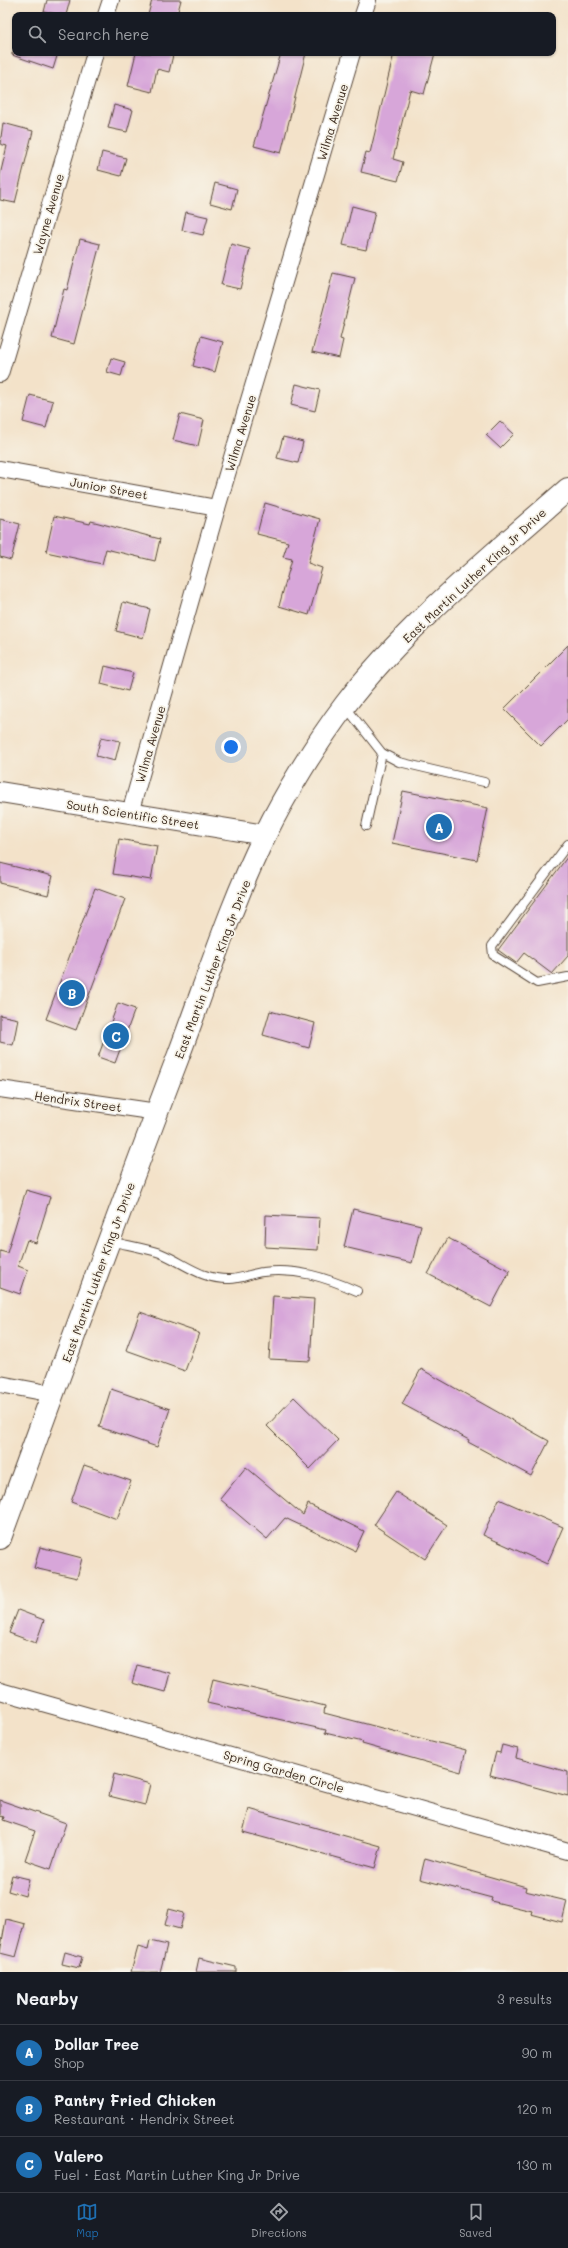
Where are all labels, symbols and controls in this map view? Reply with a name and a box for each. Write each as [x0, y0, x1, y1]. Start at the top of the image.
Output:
search box [12, 12, 556, 56]
icon: search [26, 23, 48, 45]
text: Search here [58, 24, 149, 44]
street label: Wilma Avenue [313, 82, 351, 162]
street label: Wayne Avenue [29, 172, 67, 256]
street label: Wilma Avenue [221, 393, 259, 473]
street label: Junior Street [69, 473, 149, 503]
street label: East Martin Luther King Jr Drive [399, 504, 549, 646]
street label: Wilma Avenue [131, 704, 169, 784]
your location [221, 737, 241, 757]
street label: South Scientific Street [65, 796, 201, 832]
pin: A [426, 812, 452, 842]
street label: East Martin Luther King Jr Drive [170, 877, 254, 1061]
pin: B [59, 978, 85, 1008]
pin: C [103, 1021, 129, 1051]
street label: Hendrix Street [33, 1087, 123, 1115]
street label: East Martin Luther King Jr Drive [58, 1180, 138, 1364]
street label: Spring Garden Circle [222, 1746, 346, 1796]
text: Nearby [16, 1987, 78, 2009]
text: 3 results [497, 1990, 552, 2007]
text: Dollar Tree [54, 2034, 139, 2054]
text: A [24, 2044, 34, 2061]
text: 90 m [522, 2044, 552, 2061]
text: Shop [54, 2054, 84, 2071]
text: Pantry Fried Chicken [54, 2090, 216, 2110]
text: B [25, 2100, 33, 2117]
text: 120 m [516, 2100, 552, 2117]
text: Restaurant · Hendrix Street [54, 2110, 235, 2127]
text: Valero [54, 2146, 103, 2166]
text: C [24, 2156, 34, 2173]
text: 130 m [516, 2156, 552, 2173]
text: Fuel · East Martin Luther King Jr Drive [54, 2166, 300, 2183]
tab: Map [76, 2201, 99, 2240]
tab: Directions [251, 2201, 307, 2240]
tab: Saved [459, 2201, 492, 2240]

